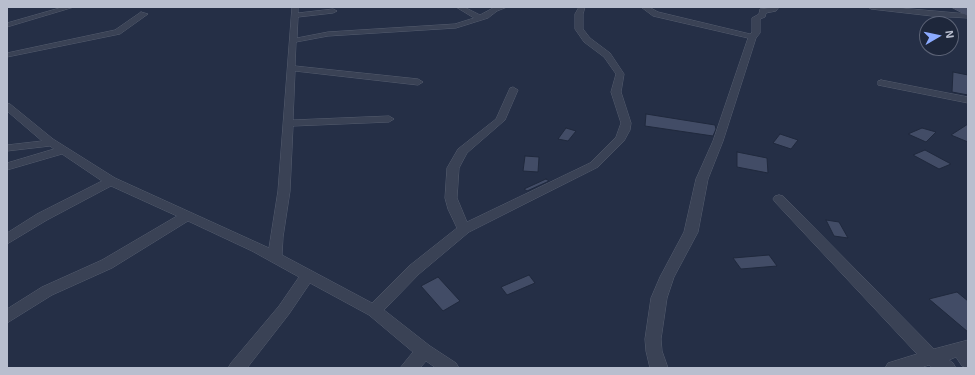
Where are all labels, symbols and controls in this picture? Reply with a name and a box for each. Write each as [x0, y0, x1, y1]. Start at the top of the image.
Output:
north arrow [919, 16, 959, 56]
text: N [943, 29, 957, 39]

